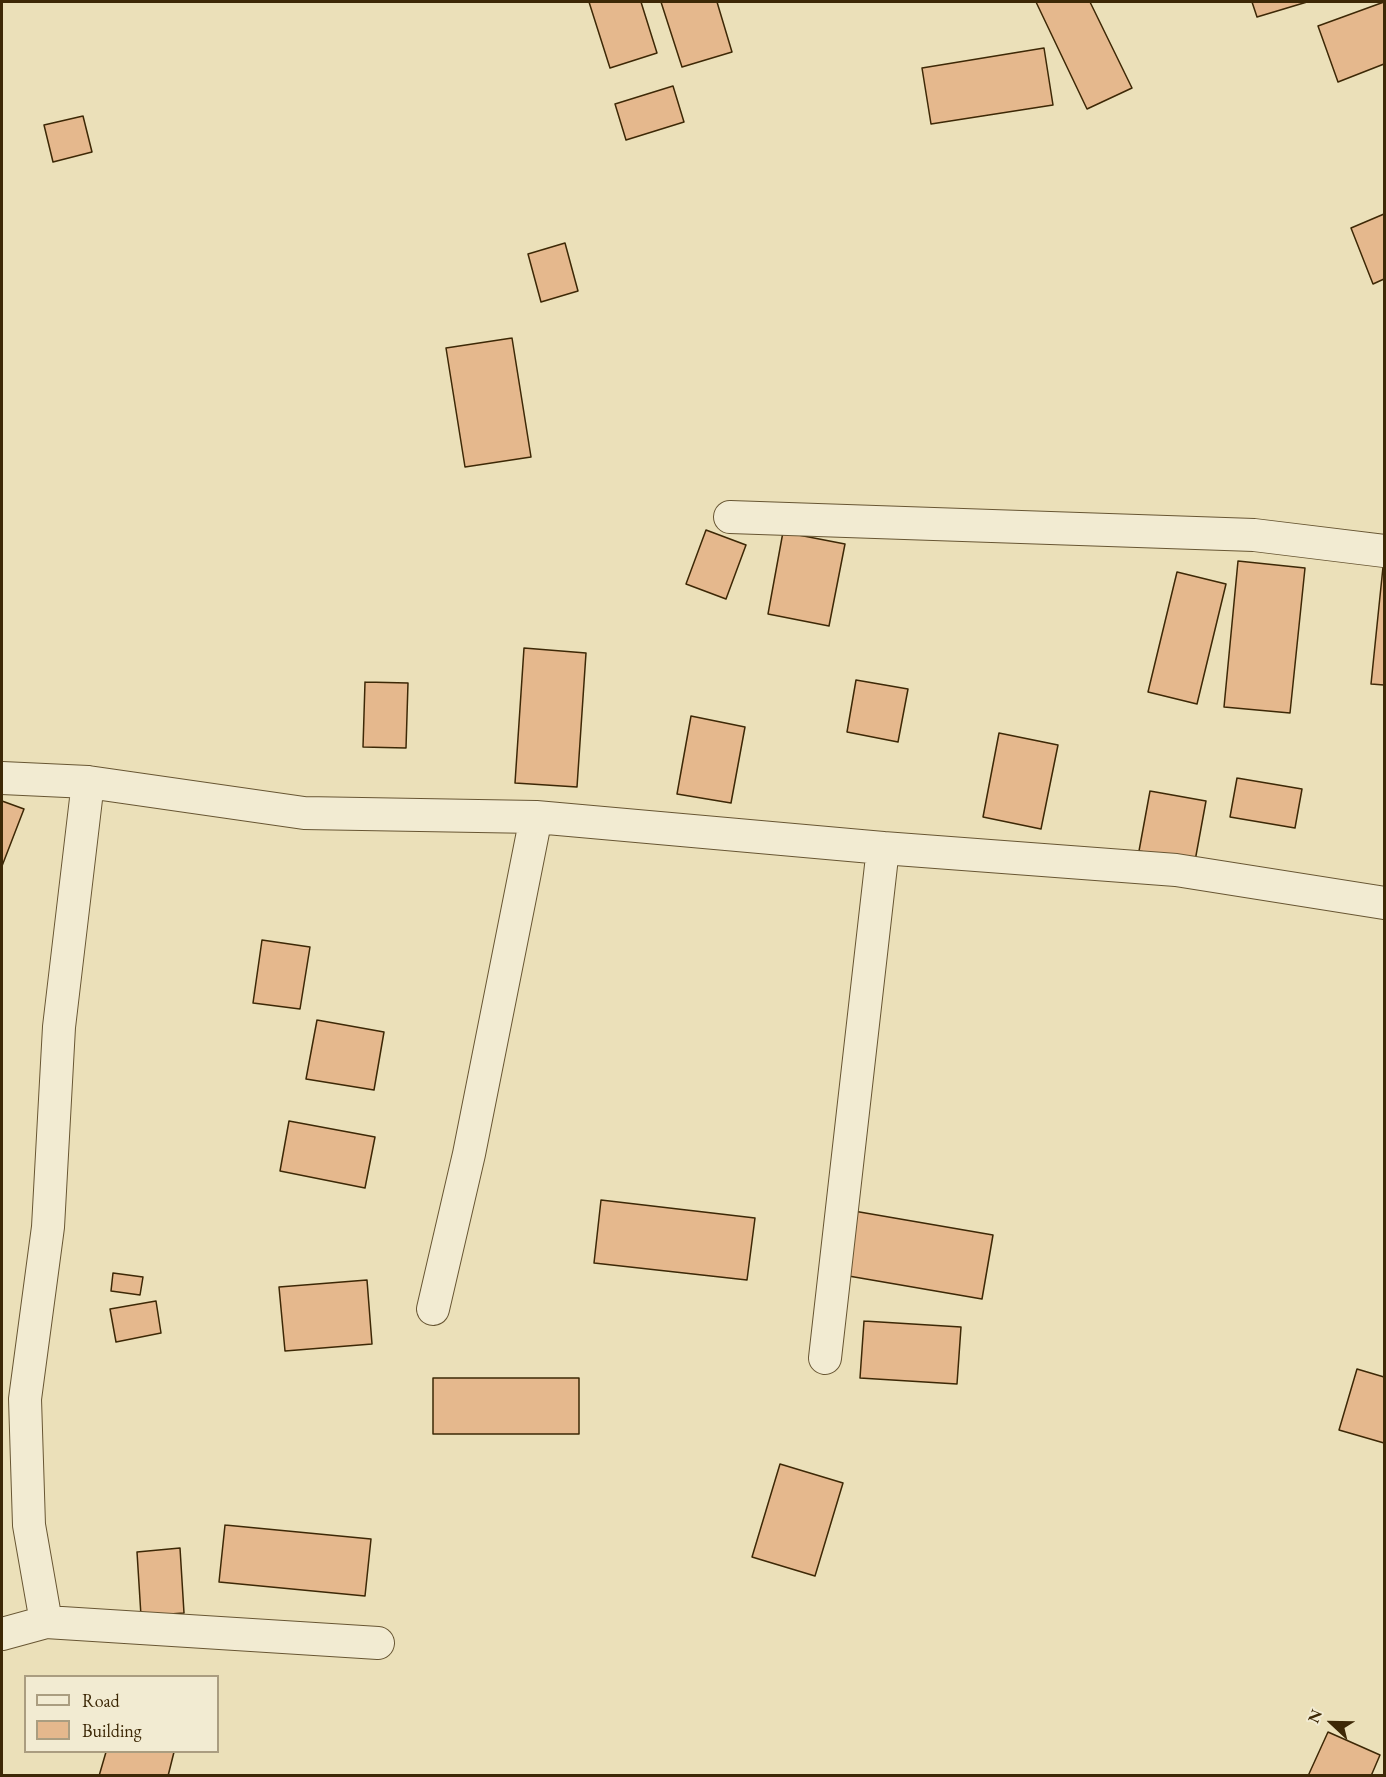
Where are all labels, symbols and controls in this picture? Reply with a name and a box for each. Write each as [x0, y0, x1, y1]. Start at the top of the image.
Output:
legend [24, 1675, 219, 1753]
text: Road [82, 1689, 120, 1712]
north arrow [1302, 1693, 1362, 1753]
text: N [1303, 1706, 1327, 1726]
text: Building [82, 1719, 142, 1742]

